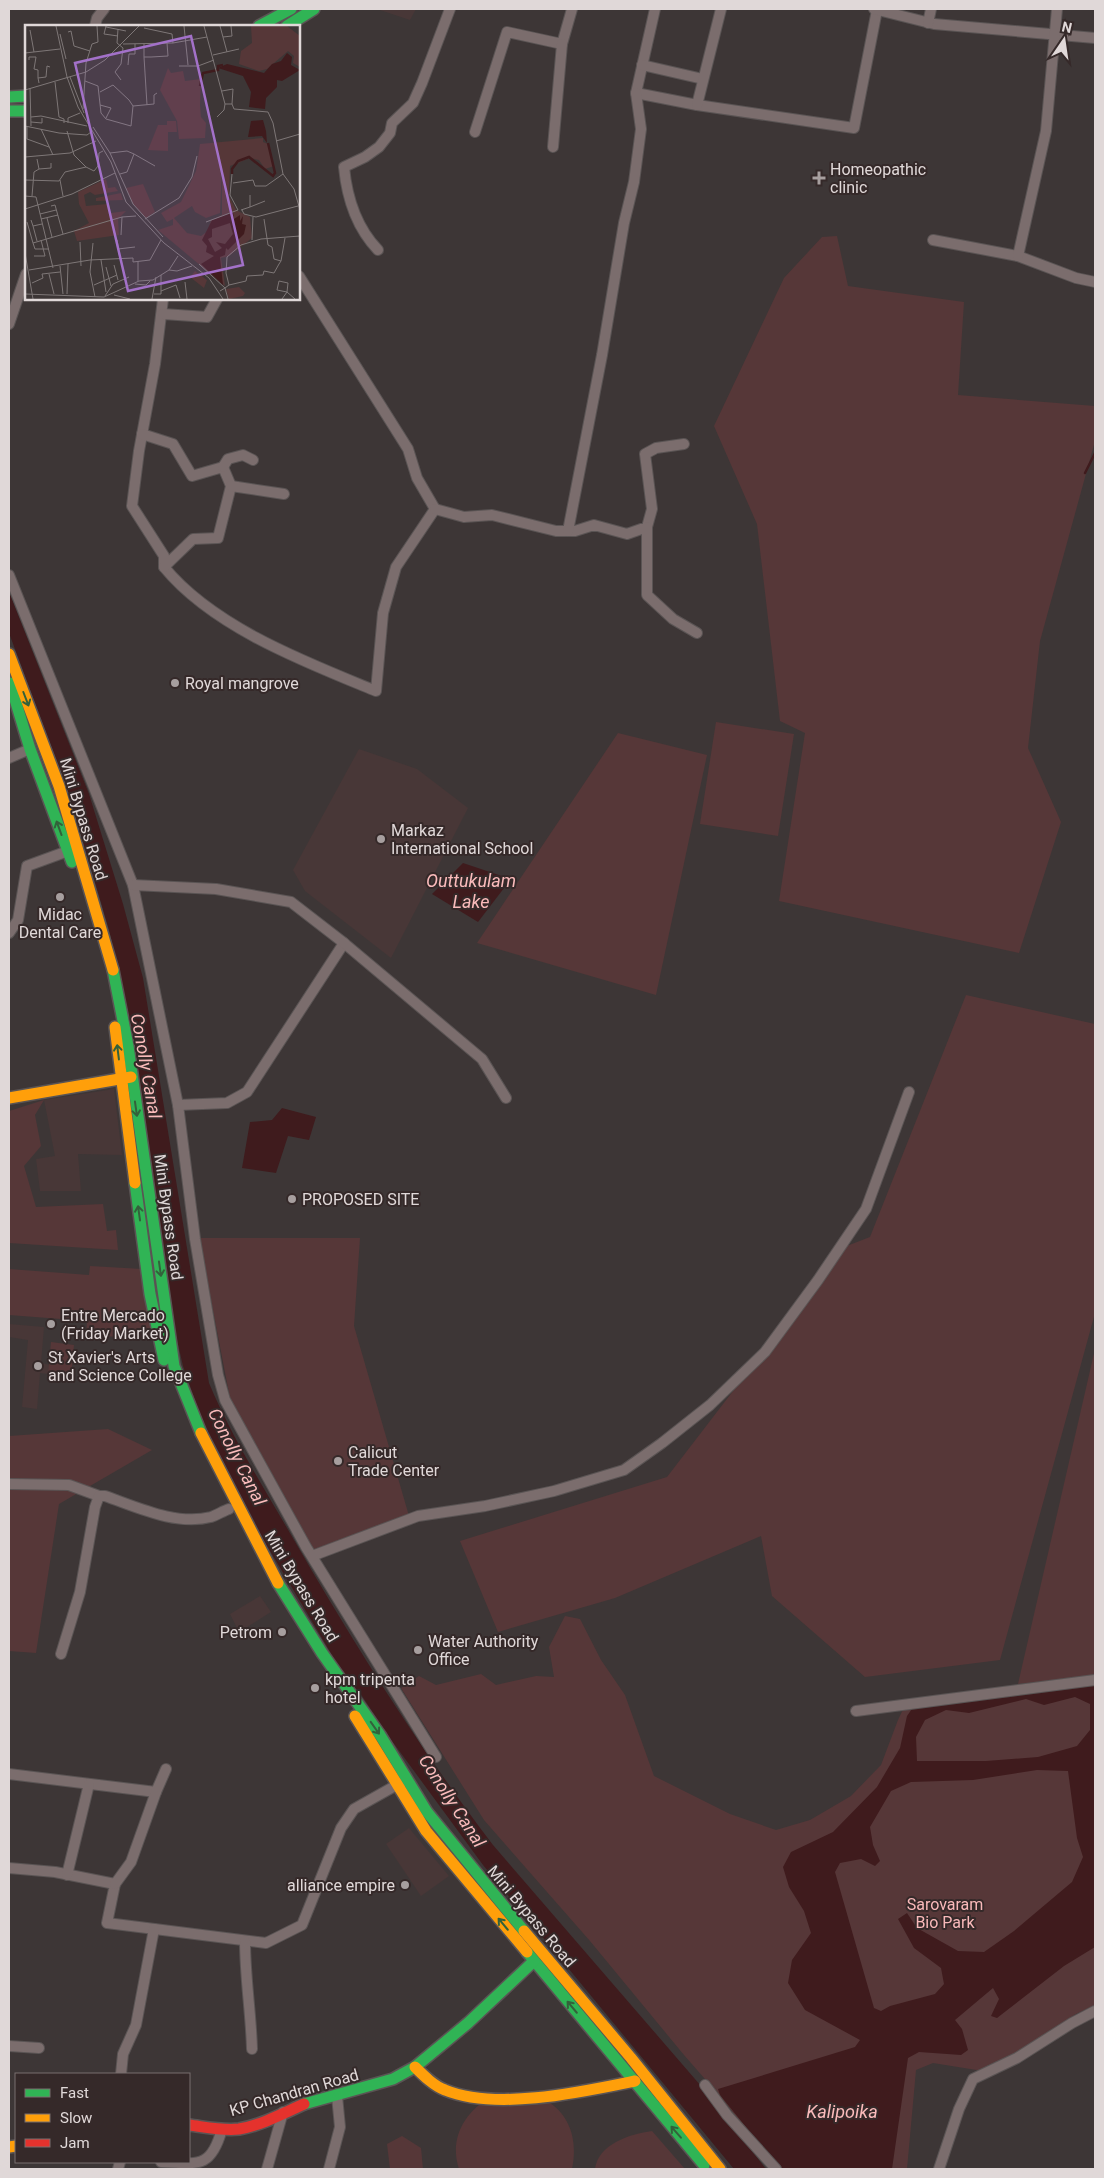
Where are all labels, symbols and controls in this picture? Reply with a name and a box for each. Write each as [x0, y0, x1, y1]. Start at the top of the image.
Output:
north arrow [1039, 15, 1089, 65]
text: N [1060, 18, 1074, 36]
inset map [25, 25, 300, 300]
place label: Homeopathic clinic [830, 160, 926, 197]
marker: Homeopathic clinic [812, 171, 826, 185]
place label: Royal mangrove [185, 674, 299, 693]
marker: Royal mangrove [169, 677, 181, 689]
one-way arrow [22, 691, 31, 707]
street label: Mini Bypass Road [56, 756, 111, 883]
one-way arrow [54, 821, 63, 836]
place label: Markaz International School [391, 821, 533, 858]
marker: Markaz International School [375, 833, 387, 845]
water label: Outtukulam Lake [426, 870, 516, 912]
marker: Midac Dental Care [54, 891, 66, 903]
place label: Midac Dental Care [19, 905, 101, 942]
water label: Conolly Canal [127, 1012, 166, 1121]
one-way arrow [113, 1044, 123, 1060]
one-way arrow [132, 1100, 142, 1116]
street label: Mini Bypass Road [150, 1153, 187, 1281]
place label: PROPOSED SITE [302, 1190, 419, 1209]
marker: PROPOSED SITE [286, 1193, 298, 1205]
one-way arrow [134, 1206, 144, 1222]
one-way arrow [155, 1261, 165, 1277]
place label: Entre Mercado (Friday Market) [61, 1306, 169, 1343]
marker: Entre Mercado (Friday Market) [45, 1318, 57, 1330]
place label: St Xavier's Arts and Science College [48, 1348, 192, 1385]
marker: St Xavier's Arts and Science College [32, 1360, 44, 1372]
water label: Conolly Canal [204, 1405, 271, 1510]
place label: Calicut Trade Center [348, 1443, 440, 1480]
marker: Calicut Trade Center [332, 1455, 344, 1467]
street label: Mini Bypass Road [261, 1527, 342, 1646]
place label: Petrom [220, 1623, 272, 1642]
marker: Petrom [276, 1626, 288, 1638]
place label: Water Authority Office [428, 1632, 539, 1669]
marker: Water Authority Office [412, 1644, 424, 1656]
place label: kpm tripenta hotel [325, 1670, 415, 1707]
marker: kpm tripenta hotel [309, 1682, 321, 1694]
one-way arrow [370, 1720, 380, 1734]
water label: Conolly Canal [415, 1750, 491, 1852]
street label: Mini Bypass Road [484, 1862, 580, 1971]
place label: alliance empire [287, 1876, 395, 1895]
marker: alliance empire [399, 1879, 411, 1891]
park label: Sarovaram Bio Park [907, 1895, 983, 1932]
one-way arrow [497, 1917, 509, 1930]
one-way arrow [567, 2000, 578, 2013]
street label: KP Chandran Road [227, 2065, 361, 2120]
legend [15, 2073, 190, 2163]
text: Fast [60, 2084, 89, 2102]
water label: Kalipoika [806, 2101, 878, 2122]
text: Slow [60, 2109, 92, 2127]
one-way arrow [671, 2126, 682, 2139]
text: Jam [60, 2134, 90, 2152]

